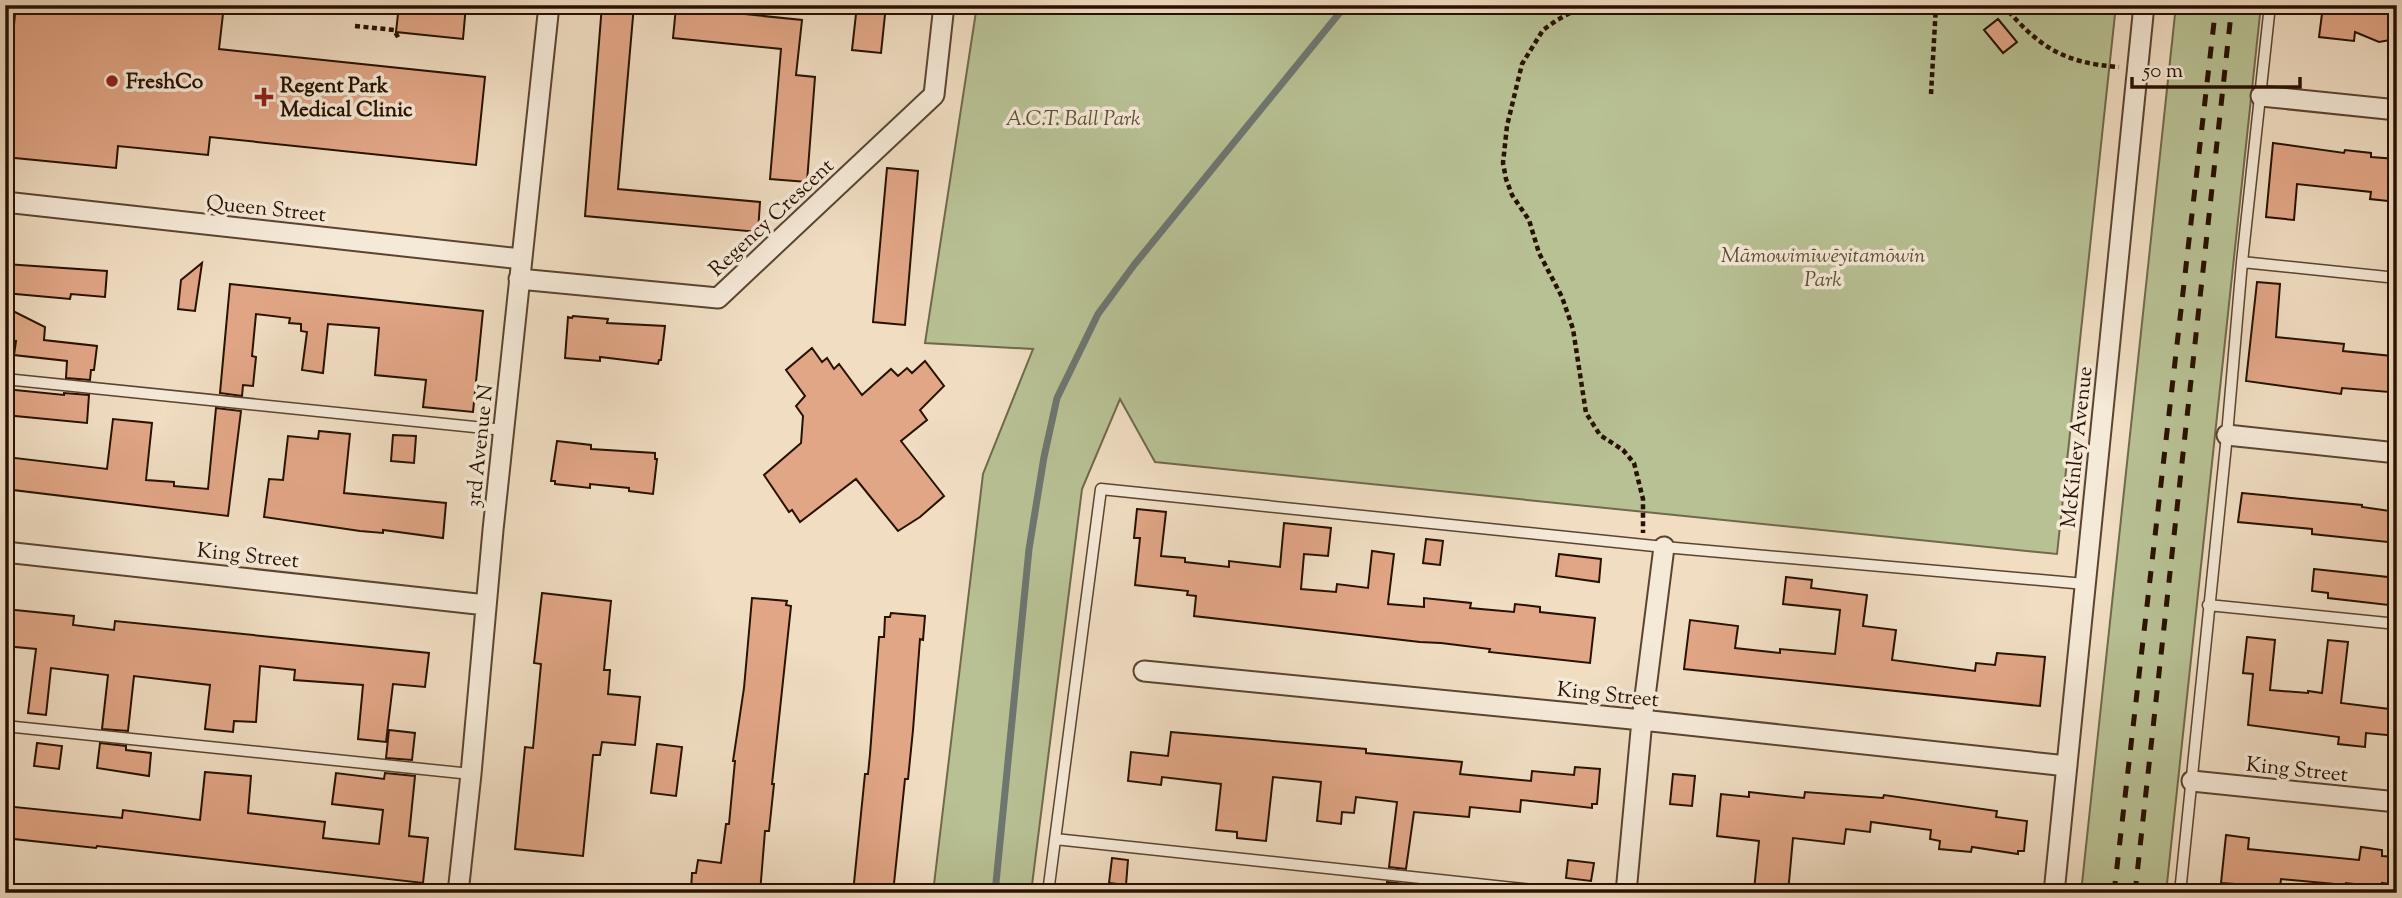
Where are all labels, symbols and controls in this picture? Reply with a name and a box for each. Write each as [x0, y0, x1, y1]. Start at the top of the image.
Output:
scale bar [2132, 46, 2300, 90]
text: 50 m [2142, 57, 2183, 87]
place label: FreshCo [126, 68, 204, 98]
place label: Regent Park Medical Clinic [280, 72, 413, 126]
marker: FreshCo [104, 73, 120, 89]
marker: Regent Park Medical Clinic [254, 87, 274, 107]
park label: A.C.T. Ball Park [1005, 105, 1141, 135]
street label: Regency Crescent [703, 152, 842, 284]
street label: Queen Street [204, 189, 327, 231]
park label: Māmowimīwēyitamōwin Park [1721, 242, 1925, 296]
street label: McKinley Avenue [2055, 365, 2101, 529]
street label: 3rd Avenue N [460, 383, 502, 509]
street label: King Street [195, 537, 300, 577]
street label: King Street [1555, 676, 1660, 716]
street label: King Street [2244, 751, 2349, 791]

